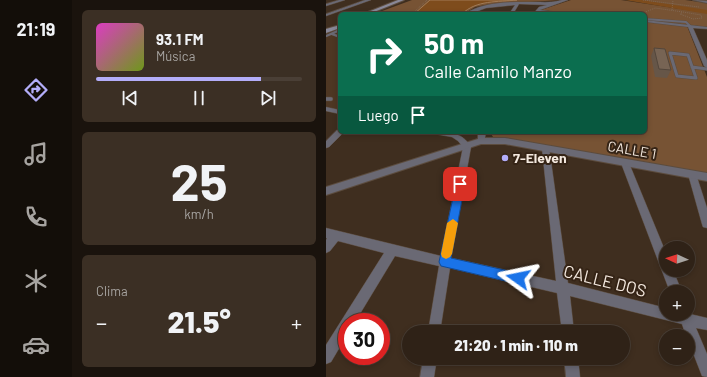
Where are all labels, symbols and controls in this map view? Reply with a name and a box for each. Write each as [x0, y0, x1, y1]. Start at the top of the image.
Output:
text: 21:19 [17, 18, 55, 40]
text: 50 m [424, 26, 484, 60]
icon: right [358, 28, 410, 80]
text: 93.1 FM [156, 30, 204, 48]
text: Música [156, 48, 195, 64]
text: Calle Camilo Manzo [424, 60, 572, 82]
icon: directions [22, 76, 50, 104]
icon: previous [119, 87, 141, 109]
icon: pause [188, 87, 210, 109]
icon: next [257, 87, 279, 109]
icon: arrive [407, 104, 429, 126]
text: Luego [358, 106, 399, 124]
street label: CALLE 1 [606, 137, 658, 162]
icon: music [22, 140, 50, 168]
text: 25 [170, 149, 228, 211]
place label: 7-Eleven [513, 149, 567, 166]
marker: 7-Eleven [500, 153, 510, 163]
pin [443, 167, 477, 201]
icon: arrive [449, 173, 471, 195]
icon: phone [22, 203, 50, 231]
text: km/h [184, 206, 214, 222]
north arrow [659, 241, 695, 277]
map controls [659, 241, 695, 365]
position arrow [497, 257, 539, 299]
street label: CALLE DOS [562, 260, 649, 300]
icon: climate [22, 267, 50, 295]
text: Clima [96, 283, 128, 299]
button: + [659, 285, 695, 321]
text: 21.5° [167, 303, 231, 339]
text: − [96, 309, 107, 335]
text: + [291, 309, 302, 335]
speed limit sign: 30 [338, 313, 390, 365]
button: − [659, 329, 695, 365]
icon: car [22, 331, 50, 359]
text: 21:20 · 1 min · 110 m [454, 336, 578, 354]

